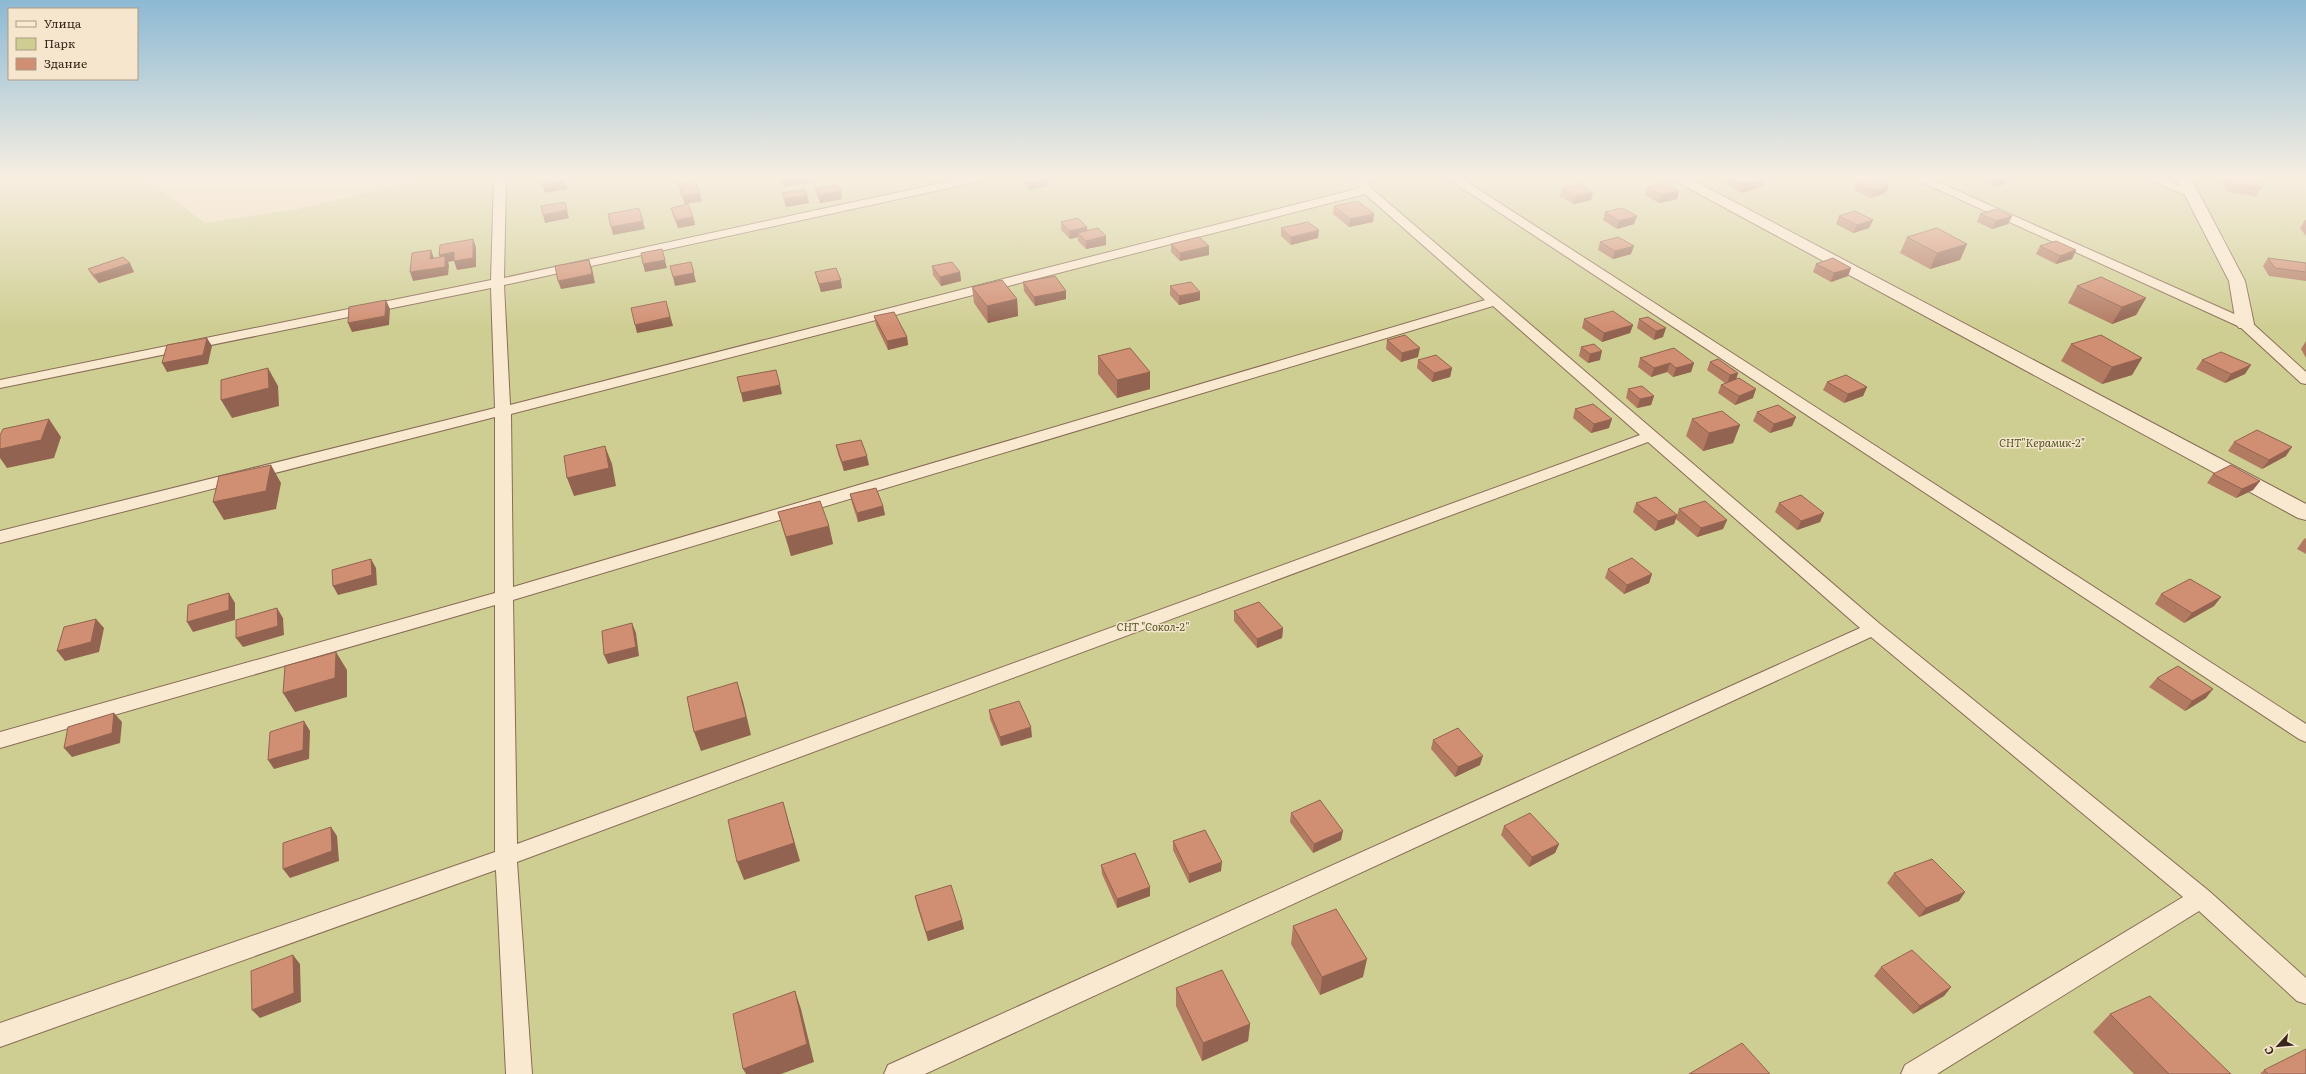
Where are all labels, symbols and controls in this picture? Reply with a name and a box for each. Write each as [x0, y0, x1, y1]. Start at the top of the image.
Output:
legend [8, 8, 138, 80]
text: Улица [44, 14, 82, 32]
text: Парк [44, 34, 75, 52]
text: Здание [44, 54, 87, 72]
park label: СНТ"Керамик-2" [1999, 434, 2085, 450]
park label: СНТ "Сокол-2" [1117, 618, 1189, 634]
north arrow [2258, 1026, 2298, 1066]
text: С [2259, 1044, 2277, 1058]

